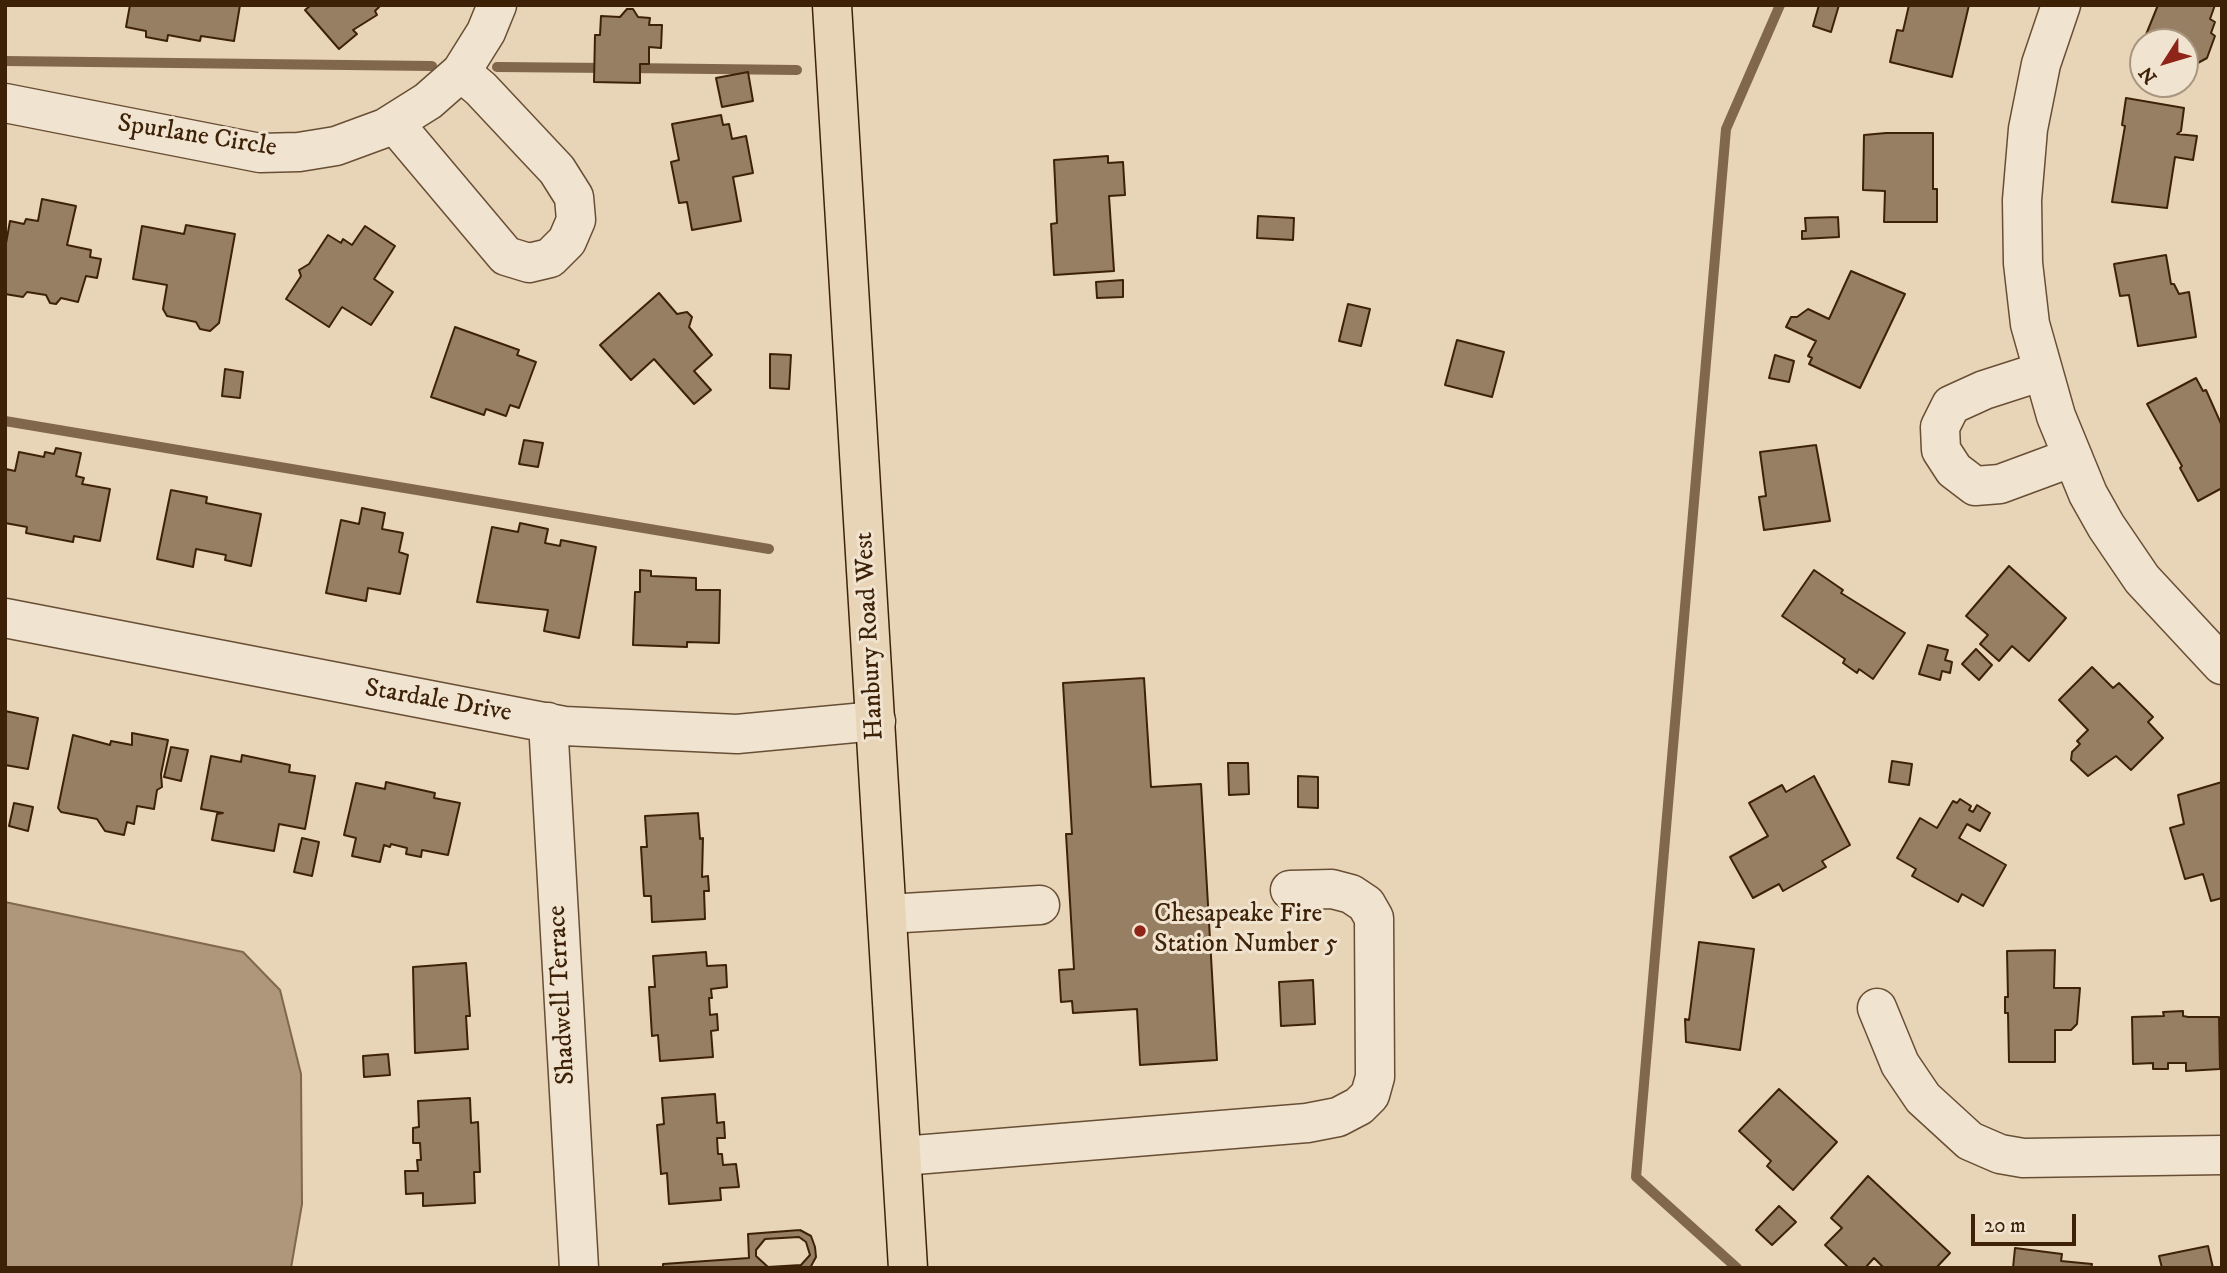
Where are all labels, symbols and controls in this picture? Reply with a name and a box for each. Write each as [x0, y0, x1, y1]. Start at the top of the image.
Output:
north arrow [2129, 28, 2199, 98]
text: N [2135, 62, 2162, 88]
street label: Spurlane Circle [115, 109, 279, 165]
street label: Hanbury Road West [850, 531, 892, 741]
street label: Stardale Drive [362, 674, 514, 730]
place label: Chesapeake Fire Station Number 5 [1154, 900, 1338, 962]
street label: Shadwell Terrace [543, 904, 583, 1086]
marker: Chesapeake Fire Station Number 5 [1132, 923, 1148, 939]
scale bar [1975, 1200, 2080, 1244]
text: 20 m [1984, 1213, 2026, 1239]

